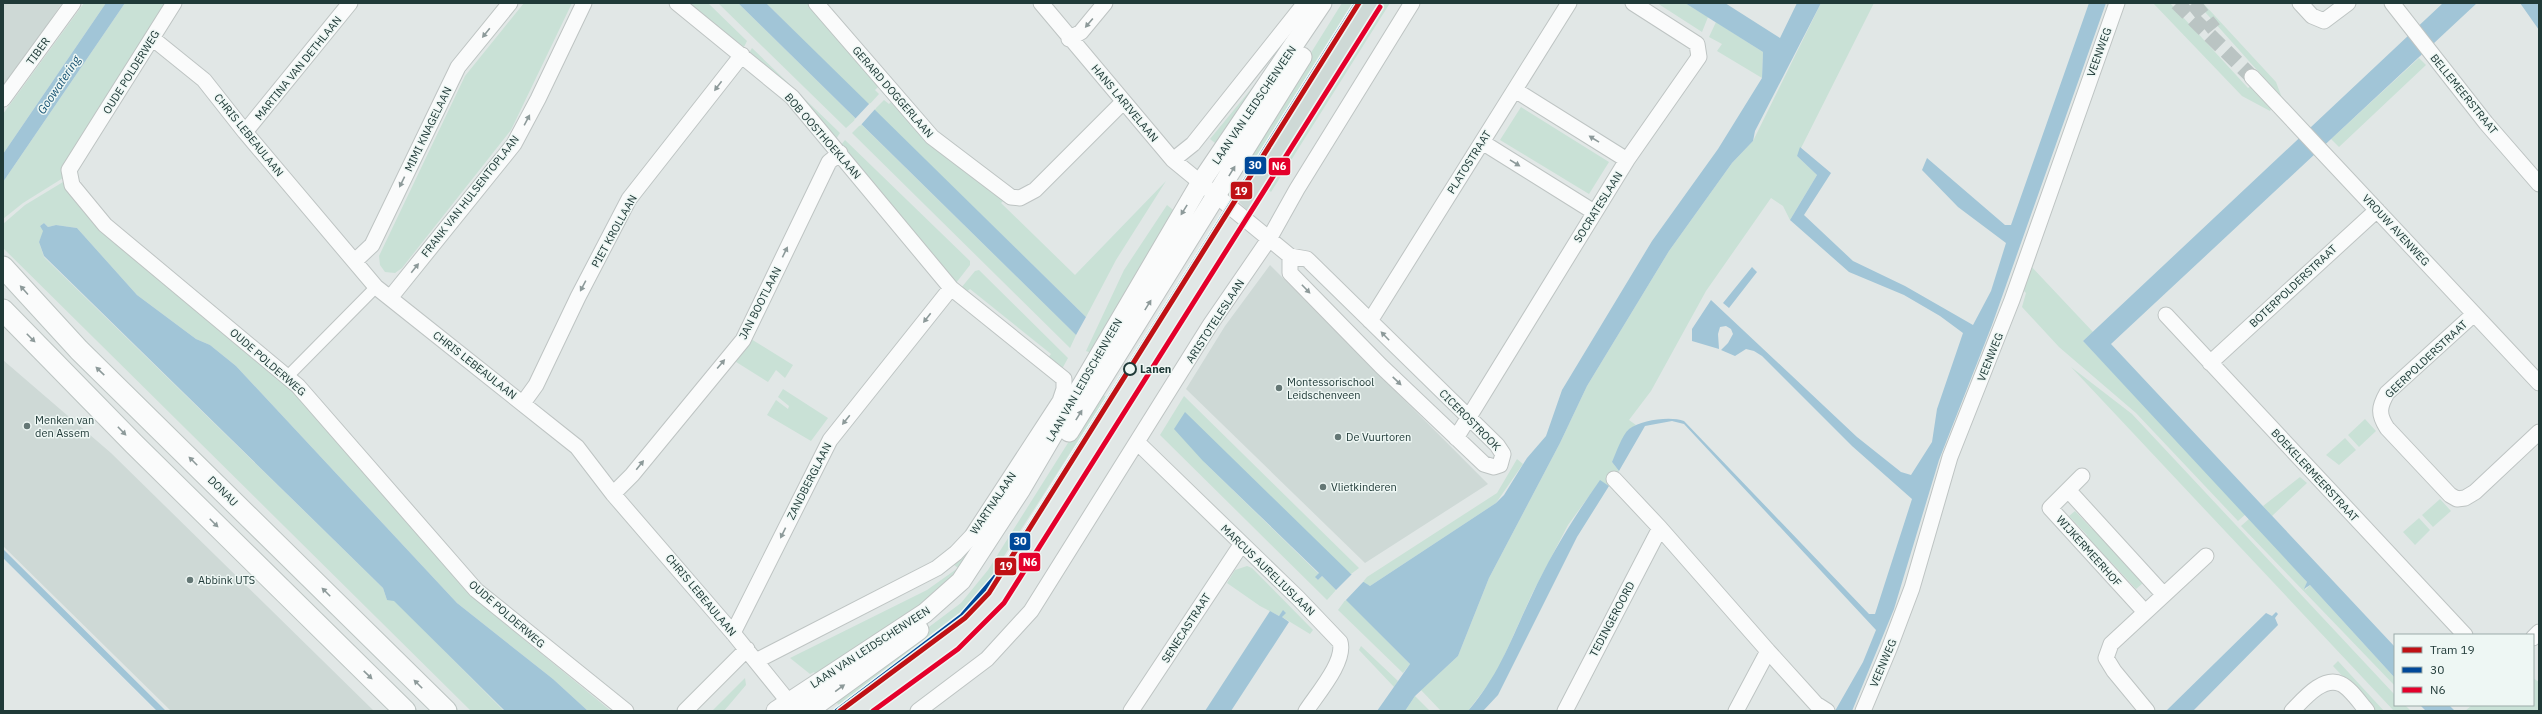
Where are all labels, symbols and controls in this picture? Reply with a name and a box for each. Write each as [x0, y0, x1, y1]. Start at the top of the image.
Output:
street label: MARTINA VAN DETHLAAN [252, 13, 344, 123]
one-way arrow [1084, 18, 1093, 28]
street label: VEENWEG [2084, 26, 2114, 78]
street label: OUDE POLDERWEG [100, 27, 162, 117]
one-way arrow [482, 28, 490, 39]
street label: TIBER [23, 34, 53, 68]
street label: GERARD DOGGERLAAN [849, 43, 937, 141]
street label: LAAN VAN LEIDSCHENVEEN [1209, 43, 1299, 167]
street label: BELLEMEERSTRAAT [2427, 51, 2501, 138]
water label: Goowatering [34, 52, 84, 117]
street label: HANS LARIVELAAN [1089, 61, 1161, 145]
one-way arrow [714, 81, 722, 92]
street label: MIMI KNAGELAAN [401, 84, 455, 174]
street label: BOB OOSTHOEKLAAN [782, 90, 864, 182]
street label: CHRIS LEBEAULAAN [211, 91, 287, 179]
one-way arrow [524, 114, 530, 126]
street label: PLATOSTRAAT [1444, 127, 1494, 196]
street label: FRANK VAN HULSENTOPLAAN [418, 132, 522, 260]
one-way arrow [1588, 136, 1600, 143]
line badge: 30 [1244, 156, 1267, 175]
line badge: N6 [1268, 157, 1291, 176]
text: 30 [1248, 158, 1262, 172]
text: N6 [1272, 159, 1287, 173]
one-way arrow [1509, 159, 1521, 166]
one-way arrow [1228, 166, 1236, 176]
street label: SOCRATESLAAN [1571, 169, 1625, 245]
one-way arrow [399, 177, 405, 188]
line badge: 19 [1230, 181, 1253, 200]
text: 19 [1234, 184, 1248, 198]
street label: VROUW AVENWEG [2359, 191, 2433, 269]
street label: PIET KROLLAAN [588, 192, 640, 270]
one-way arrow [1181, 204, 1188, 216]
street label: BOTERPOLDERSTRAAT [2246, 241, 2340, 330]
one-way arrow [782, 246, 788, 258]
one-way arrow [410, 262, 419, 273]
street label: JAN BOOTLAAN [736, 264, 784, 342]
street label: ARISTOTELESLAAN [1183, 276, 1247, 366]
one-way arrow [580, 280, 587, 292]
one-way arrow [1301, 284, 1311, 294]
one-way arrow [20, 285, 29, 295]
one-way arrow [1144, 300, 1152, 310]
one-way arrow [922, 313, 931, 324]
street label: LAAN VAN LEIDSCHENVEEN [1043, 316, 1125, 444]
street label: GEERPOLDERSTRAAT [2382, 317, 2471, 401]
street label: OUDE POLDERWEG [227, 325, 309, 399]
street label: CHRIS LEBEAULAAN [430, 328, 520, 402]
one-way arrow [1380, 331, 1390, 341]
street label: VEENWEG [1974, 331, 2006, 383]
one-way arrow [26, 333, 36, 343]
one-way arrow [717, 359, 726, 370]
marker: Lanen [1123, 362, 1137, 376]
place label: Lanen [1140, 362, 1171, 376]
one-way arrow [95, 366, 105, 376]
place label: Montessorischool Leidschenveen [1287, 375, 1374, 402]
one-way arrow [1392, 377, 1402, 386]
marker: Montessorischool Leidschenveen [1274, 383, 1284, 393]
street label: CICEROSTROOK [1436, 386, 1504, 454]
one-way arrow [1075, 410, 1083, 420]
place label: Menken van den Assem [35, 413, 94, 440]
one-way arrow [841, 414, 850, 425]
marker: Menken van den Assem [22, 421, 32, 431]
one-way arrow [117, 426, 126, 436]
street label: BOEKELERMEERSTRAAT [2268, 426, 2362, 525]
place label: De Vuurtoren [1346, 430, 1411, 444]
marker: De Vuurtoren [1333, 432, 1343, 442]
street label: ZANDBERGLAAN [784, 440, 834, 522]
one-way arrow [188, 457, 198, 466]
one-way arrow [635, 460, 644, 471]
street label: WARTNALAAN [967, 469, 1019, 537]
street label: DONAU [205, 473, 241, 509]
place label: Vlietkinderen [1331, 480, 1397, 494]
marker: Vlietkinderen [1318, 482, 1328, 492]
street label: WIJKERMEERHOF [2053, 513, 2125, 589]
one-way arrow [209, 518, 219, 527]
street label: MARCUS AURELIUSLAAN [1218, 521, 1318, 619]
one-way arrow [780, 527, 786, 539]
line badge: 30 [1009, 532, 1031, 551]
text: 30 [1013, 534, 1027, 548]
street label: CHRIS LEBEAULAAN [663, 551, 739, 639]
line badge: N6 [1018, 552, 1041, 572]
text: N6 [1023, 555, 1038, 569]
line badge: 19 [994, 557, 1017, 576]
text: 19 [999, 559, 1013, 573]
place label: Abbink UTS [198, 573, 255, 587]
marker: Abbink UTS [185, 575, 195, 585]
street label: OUDE POLDERWEG [466, 577, 548, 651]
street label: TEDINGEROORD [1586, 579, 1638, 659]
one-way arrow [321, 587, 331, 597]
street label: SENECASTRAAT [1158, 590, 1214, 665]
street label: LAAN VAN LEIDSCHENVEEN [807, 603, 933, 691]
legend [2394, 634, 2534, 706]
street label: VEENWEG [1867, 637, 1899, 689]
text: Tram 19 [2430, 642, 2475, 657]
text: 30 [2430, 662, 2444, 677]
one-way arrow [363, 670, 373, 680]
one-way arrow [413, 679, 423, 689]
text: N6 [2430, 682, 2446, 697]
one-way arrow [835, 684, 845, 692]

